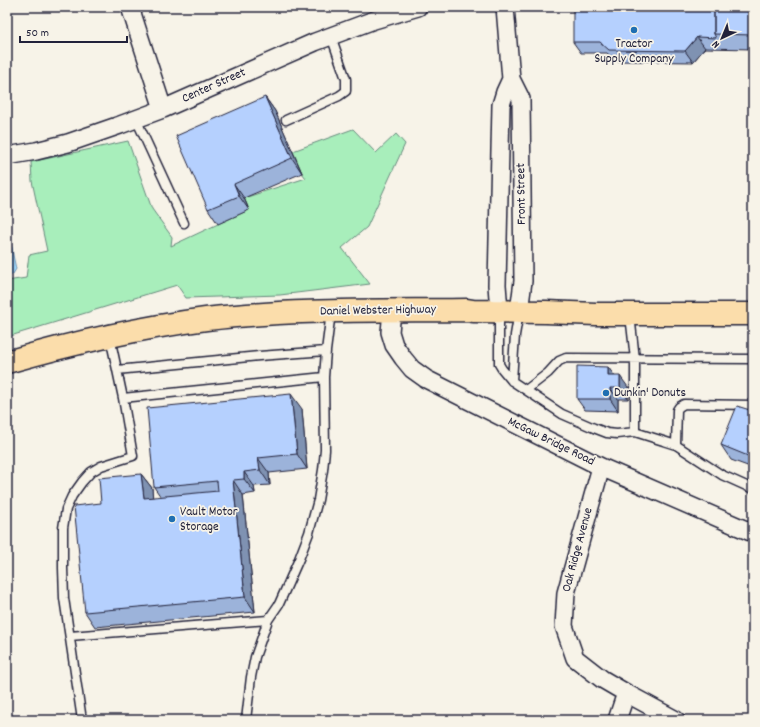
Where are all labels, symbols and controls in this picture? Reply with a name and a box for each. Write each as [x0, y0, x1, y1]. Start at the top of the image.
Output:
scale bar [20, 18, 127, 44]
north arrow [702, 18, 742, 58]
text: 50 m [26, 25, 49, 42]
marker: Tractor Supply Company [629, 25, 639, 35]
place label: Tractor Supply Company [594, 35, 674, 69]
text: N [709, 36, 724, 51]
street label: Center Street [179, 63, 249, 109]
street label: Front Street [512, 163, 532, 225]
street label: Daniel Webster Highway [320, 300, 437, 322]
place label: Dunkin' Donuts [614, 384, 686, 403]
marker: Dunkin' Donuts [601, 388, 611, 398]
street label: McGaw Bridge Road [504, 413, 598, 471]
place label: Vault Motor Storage [180, 503, 238, 537]
street label: Oak Ridge Avenue [558, 505, 598, 594]
marker: Vault Motor Storage [167, 514, 177, 524]

